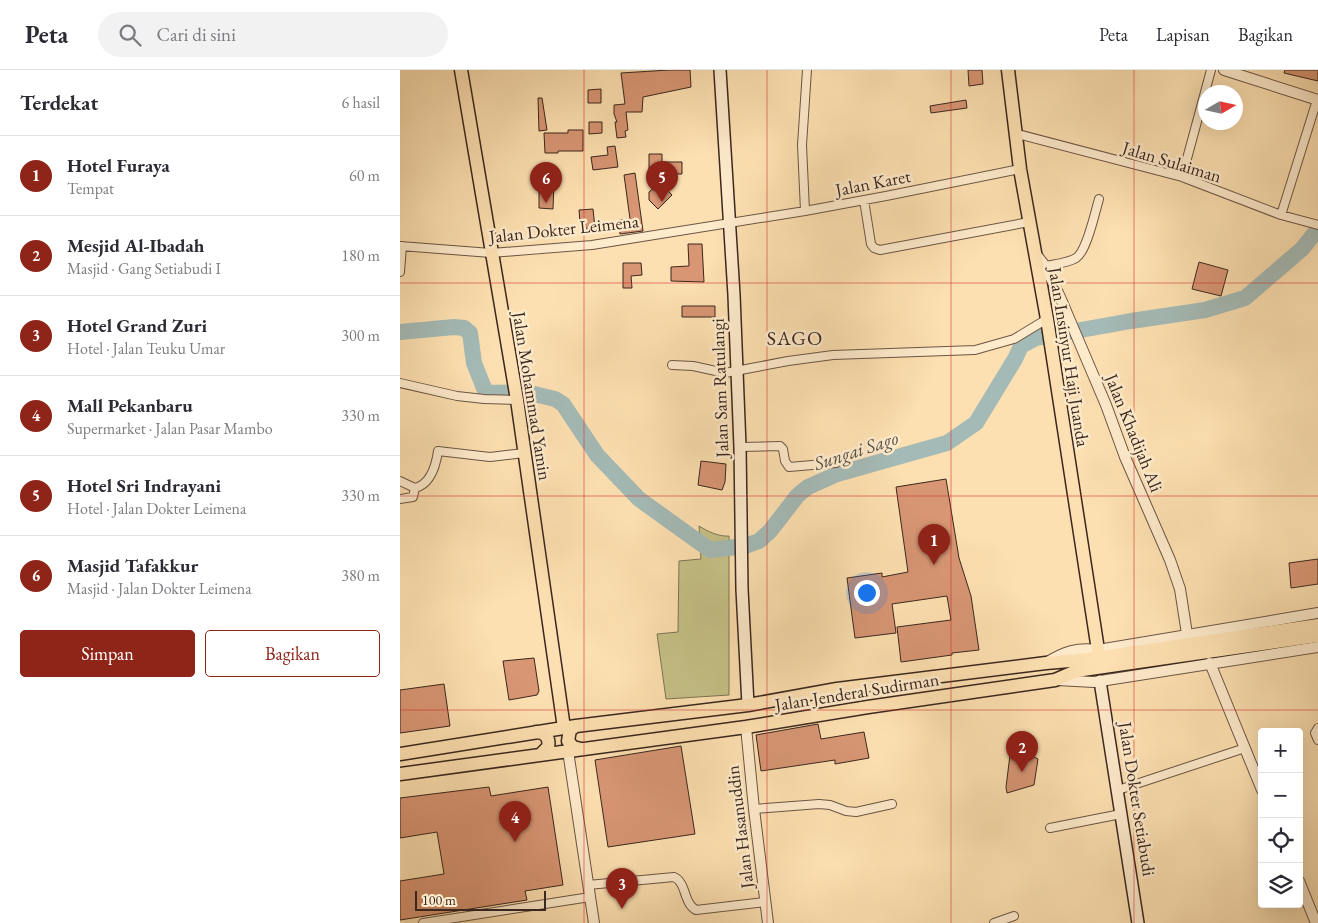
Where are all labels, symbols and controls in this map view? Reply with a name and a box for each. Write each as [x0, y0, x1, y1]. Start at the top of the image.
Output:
search box [98, 12, 448, 57]
text: Peta [25, 19, 68, 50]
icon: search [116, 21, 144, 49]
text: Cari di sini [156, 22, 236, 47]
text: Peta [1099, 23, 1128, 46]
text: Lapisan [1156, 23, 1210, 46]
text: Bagikan [1238, 23, 1293, 46]
north arrow [1198, 85, 1243, 130]
text: Terdekat [20, 89, 98, 116]
text: 6 hasil [342, 92, 380, 113]
street label: Jalan Sulaiman [1118, 135, 1225, 188]
text: Hotel Furaya [67, 153, 170, 178]
pin: 5 [646, 161, 678, 202]
pin: 6 [530, 162, 562, 203]
street label: Jalan Karet [831, 164, 913, 201]
text: 1 [32, 165, 40, 186]
text: 60 m [349, 165, 380, 186]
text: Tempat [67, 178, 114, 199]
street label: Jalan Dokter Leimena [486, 209, 641, 248]
text: Mesjid Al-Ibadah [67, 233, 205, 258]
text: 2 [32, 245, 40, 266]
text: 180 m [341, 245, 380, 266]
text: Masjid · Gang Setiabudi I [67, 258, 221, 279]
street label: Jalan Insinyur Haji Juanda [1044, 263, 1095, 449]
street label: Jalan Mohammad Yamin [507, 308, 557, 482]
text: Hotel Grand Zuri [67, 313, 207, 338]
street label: Jalan Sam Ratulangi [706, 317, 733, 460]
text: 3 [32, 325, 40, 346]
text: 300 m [341, 325, 380, 346]
district label: SAGO [767, 325, 823, 351]
text: Hotel · Jalan Teuku Umar [67, 338, 225, 359]
street label: Jalan Khadijah Ali [1100, 368, 1169, 496]
text: Mall Pekanbaru [67, 393, 193, 418]
text: 4 [32, 405, 40, 426]
text: 330 m [341, 405, 380, 426]
text: Supermarket · Jalan Pasar Mambo [67, 418, 273, 439]
water label: Sungai Sago [810, 425, 902, 476]
text: Hotel Sri Indrayani [67, 473, 221, 498]
text: 5 [32, 485, 40, 506]
text: 330 m [341, 485, 380, 506]
text: Hotel · Jalan Dokter Leimena [67, 498, 246, 519]
pin: 1 [918, 524, 950, 565]
text: Masjid Tafakkur [67, 553, 198, 578]
text: 6 [32, 565, 40, 586]
text: 380 m [341, 565, 380, 586]
text: Masjid · Jalan Dokter Leimena [67, 578, 252, 599]
your location [854, 580, 880, 606]
button: Simpan [20, 630, 195, 677]
button: Bagikan [205, 630, 380, 677]
street label: Jalan Jenderal Sudirman [771, 667, 941, 716]
street label: Jalan Dokter Setiabudi [1114, 718, 1161, 878]
map controls [1258, 728, 1303, 908]
button: + [1258, 728, 1303, 773]
pin: 2 [1006, 731, 1038, 772]
street label: Jalan Hasanuddin [720, 764, 759, 892]
button: − [1258, 773, 1303, 818]
pin: 4 [499, 801, 531, 842]
button: locate [1258, 818, 1303, 863]
button: layers [1258, 863, 1303, 908]
pin: 3 [606, 868, 638, 909]
scale bar [415, 888, 546, 911]
text: 100 m [422, 891, 456, 909]

